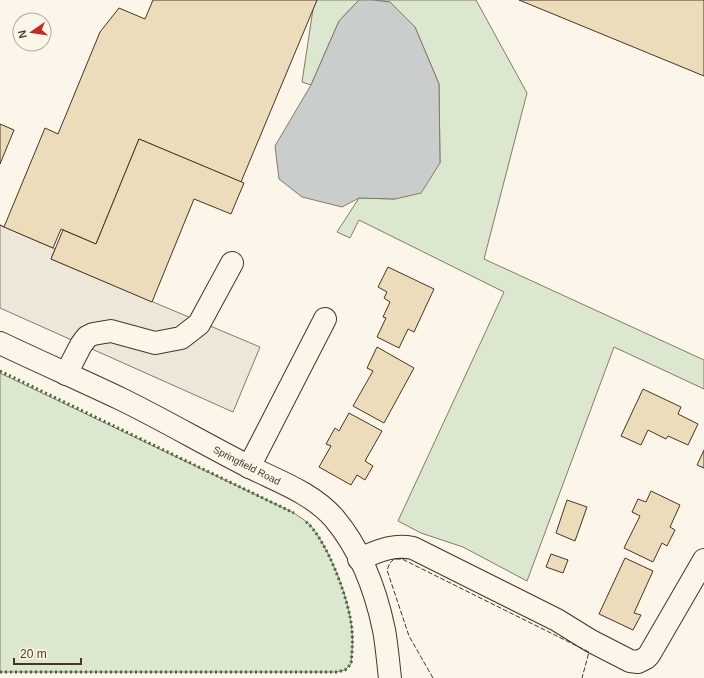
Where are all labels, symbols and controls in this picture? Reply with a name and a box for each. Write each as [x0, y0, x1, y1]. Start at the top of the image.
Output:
north arrow [12, 12, 52, 52]
text: N [16, 29, 29, 39]
street label: Springfield Road [211, 444, 282, 487]
scale bar [14, 640, 81, 666]
text: 20 m [20, 647, 47, 661]

